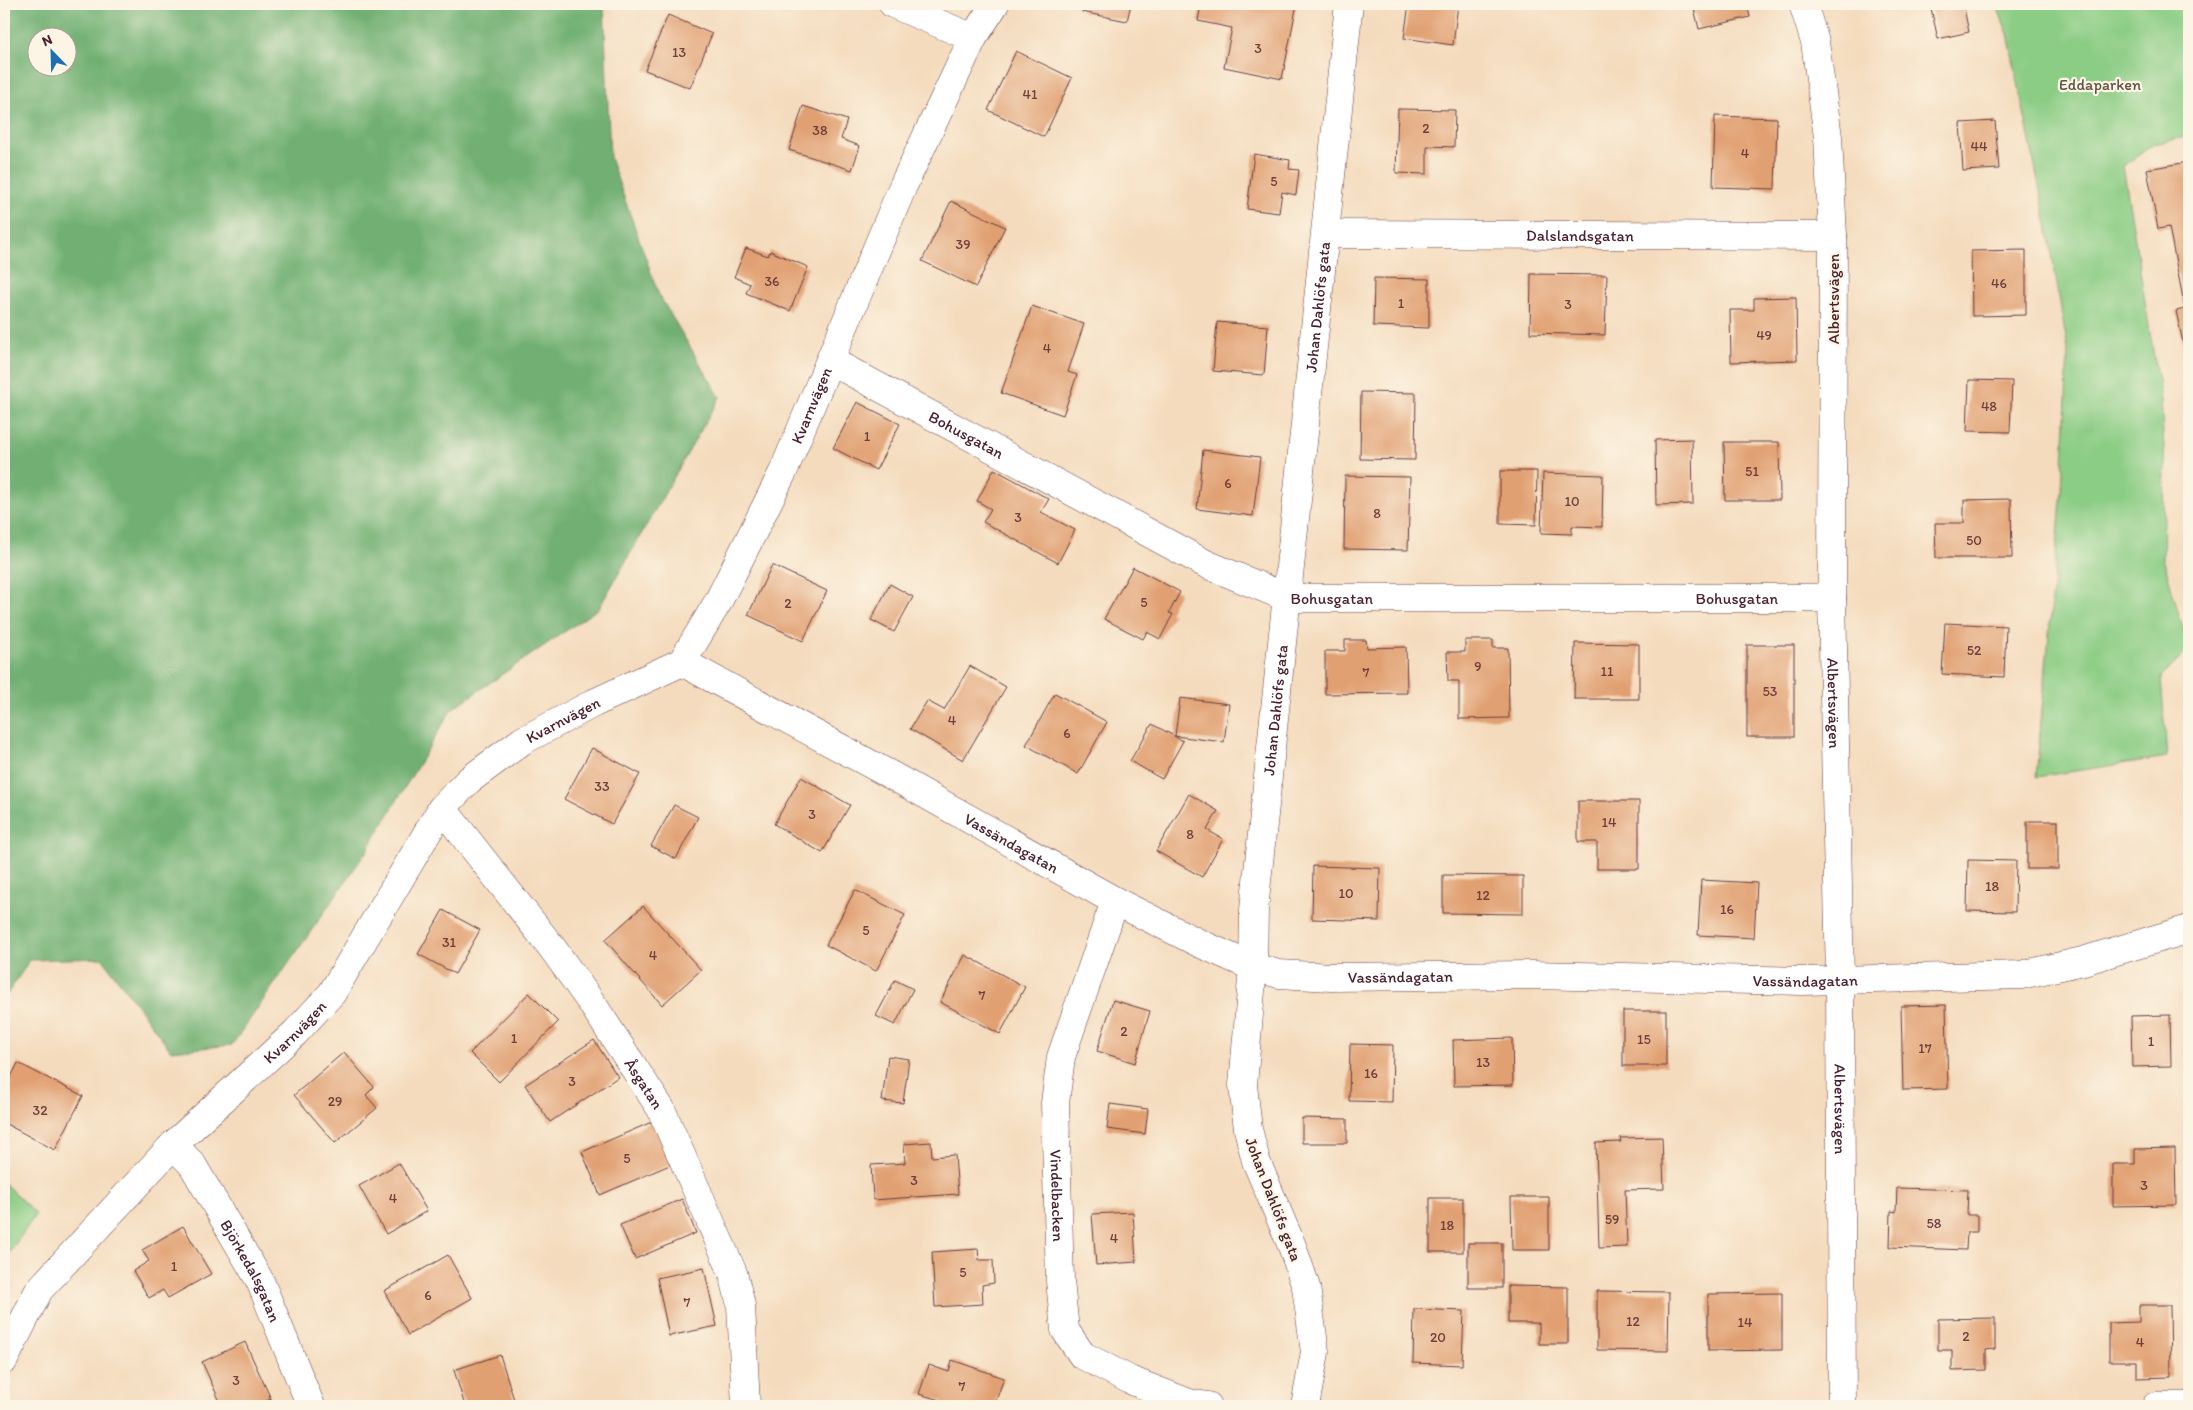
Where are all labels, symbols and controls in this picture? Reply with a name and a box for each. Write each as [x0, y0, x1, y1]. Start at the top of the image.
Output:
north arrow [28, 28, 78, 78]
text: N [39, 31, 55, 50]
house number: 3 [1254, 40, 1262, 57]
house number: 13 [672, 44, 686, 61]
park label: Eddaparken [2059, 75, 2141, 94]
house number: 41 [1023, 86, 1038, 103]
house number: 2 [1422, 120, 1430, 137]
house number: 38 [812, 122, 828, 139]
house number: 44 [1971, 138, 1988, 155]
house number: 4 [1741, 145, 1750, 162]
house number: 5 [1270, 173, 1278, 190]
street label: Dalslandsgatan [1526, 226, 1634, 245]
house number: 39 [956, 236, 970, 253]
street label: Johan Dahlöfs gata [1301, 241, 1334, 374]
street label: Albertsvägen [1824, 253, 1843, 344]
house number: 36 [764, 273, 780, 290]
house number: 46 [1991, 275, 2007, 292]
house number: 1 [1398, 295, 1405, 312]
house number: 3 [1564, 296, 1572, 313]
house number: 49 [1756, 327, 1772, 344]
house number: 4 [1043, 340, 1052, 357]
street label: Kvarnvägen [787, 364, 836, 447]
house number: 48 [1981, 398, 1997, 415]
street label: Bohusgatan [925, 407, 1007, 463]
house number: 1 [864, 428, 871, 445]
house number: 51 [1745, 463, 1759, 480]
house number: 6 [1224, 475, 1232, 492]
house number: 10 [1564, 493, 1580, 510]
house number: 8 [1373, 505, 1381, 522]
house number: 3 [1014, 509, 1022, 526]
house number: 50 [1966, 532, 1982, 549]
street label: Bohusgatan [1291, 589, 1374, 608]
street label: Bohusgatan [1696, 589, 1779, 608]
house number: 5 [1140, 594, 1148, 611]
house number: 2 [784, 595, 792, 612]
house number: 52 [1967, 642, 1982, 659]
street label: Johan Dahlöfs gata [1259, 644, 1292, 776]
house number: 9 [1474, 658, 1482, 675]
street label: Albertsvägen [1823, 658, 1844, 749]
house number: 11 [1601, 663, 1614, 680]
house number: 7 [1363, 664, 1370, 681]
house number: 53 [1763, 683, 1778, 700]
street label: Kvarnvägen [523, 693, 603, 747]
house number: 4 [948, 712, 957, 729]
house number: 6 [1063, 725, 1071, 742]
house number: 33 [594, 778, 610, 795]
house number: 3 [808, 806, 816, 823]
street label: Vassändagatan [961, 809, 1062, 877]
house number: 14 [1602, 814, 1617, 831]
house number: 8 [1186, 826, 1194, 843]
house number: 18 [1985, 878, 1999, 895]
house number: 10 [1338, 885, 1354, 902]
house number: 12 [1476, 887, 1491, 904]
house number: 16 [1720, 901, 1734, 918]
house number: 5 [862, 922, 870, 939]
house number: 31 [442, 934, 457, 951]
house number: 4 [649, 947, 658, 964]
street label: Vassändagatan [1348, 967, 1453, 987]
street label: Vassändagatan [1752, 970, 1858, 991]
house number: 7 [979, 987, 986, 1004]
street label: Kvarnvägen [259, 997, 330, 1067]
house number: 2 [1120, 1023, 1128, 1040]
house number: 1 [511, 1030, 518, 1047]
house number: 15 [1637, 1031, 1651, 1048]
house number: 1 [2148, 1033, 2155, 1050]
house number: 17 [1918, 1040, 1932, 1057]
house number: 13 [1476, 1054, 1490, 1071]
street label: Åsgatan [620, 1055, 667, 1113]
street label: Albertsvägen [1830, 1064, 1850, 1155]
house number: 16 [1364, 1065, 1378, 1082]
house number: 3 [568, 1073, 576, 1090]
house number: 29 [328, 1093, 342, 1110]
house number: 32 [33, 1102, 48, 1119]
street label: Johan Dahlöfs gata [1241, 1135, 1306, 1264]
street label: Vindelbacken [1046, 1149, 1068, 1242]
house number: 5 [623, 1150, 631, 1167]
house number: 3 [910, 1172, 918, 1189]
house number: 3 [2140, 1177, 2148, 1194]
house number: 4 [389, 1190, 398, 1207]
house number: 59 [1605, 1211, 1619, 1228]
house number: 58 [1926, 1215, 1942, 1232]
street label: Björkedalsgatan [216, 1216, 285, 1325]
house number: 18 [1440, 1217, 1454, 1234]
house number: 4 [1110, 1230, 1119, 1247]
house number: 1 [171, 1258, 178, 1275]
house number: 5 [959, 1264, 967, 1281]
house number: 6 [424, 1287, 432, 1304]
house number: 7 [684, 1294, 691, 1311]
house number: 12 [1626, 1313, 1641, 1330]
house number: 14 [1738, 1314, 1753, 1331]
house number: 2 [1962, 1328, 1970, 1345]
house number: 20 [1430, 1329, 1446, 1346]
house number: 4 [2136, 1334, 2145, 1351]
house number: 3 [232, 1372, 240, 1389]
house number: 7 [959, 1378, 966, 1395]

